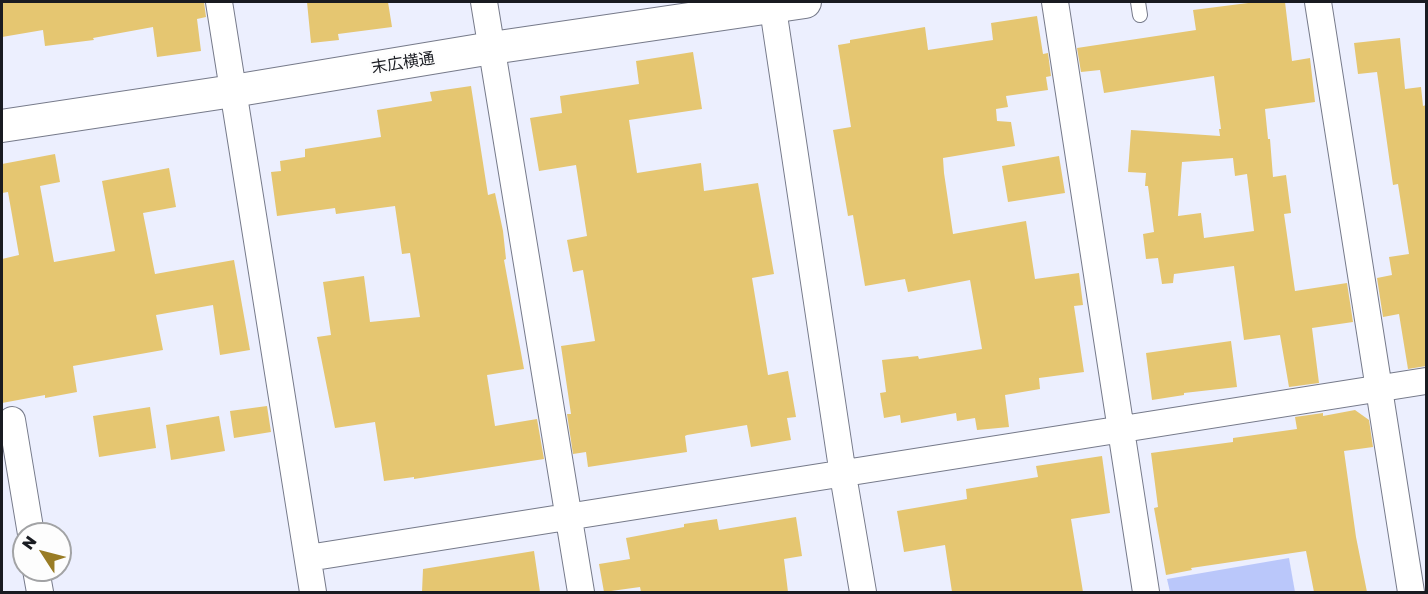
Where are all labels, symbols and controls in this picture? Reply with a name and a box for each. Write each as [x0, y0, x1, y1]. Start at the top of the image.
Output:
street label: 末広横通 [370, 49, 436, 77]
north arrow [12, 522, 72, 582]
text: N [17, 532, 41, 553]

